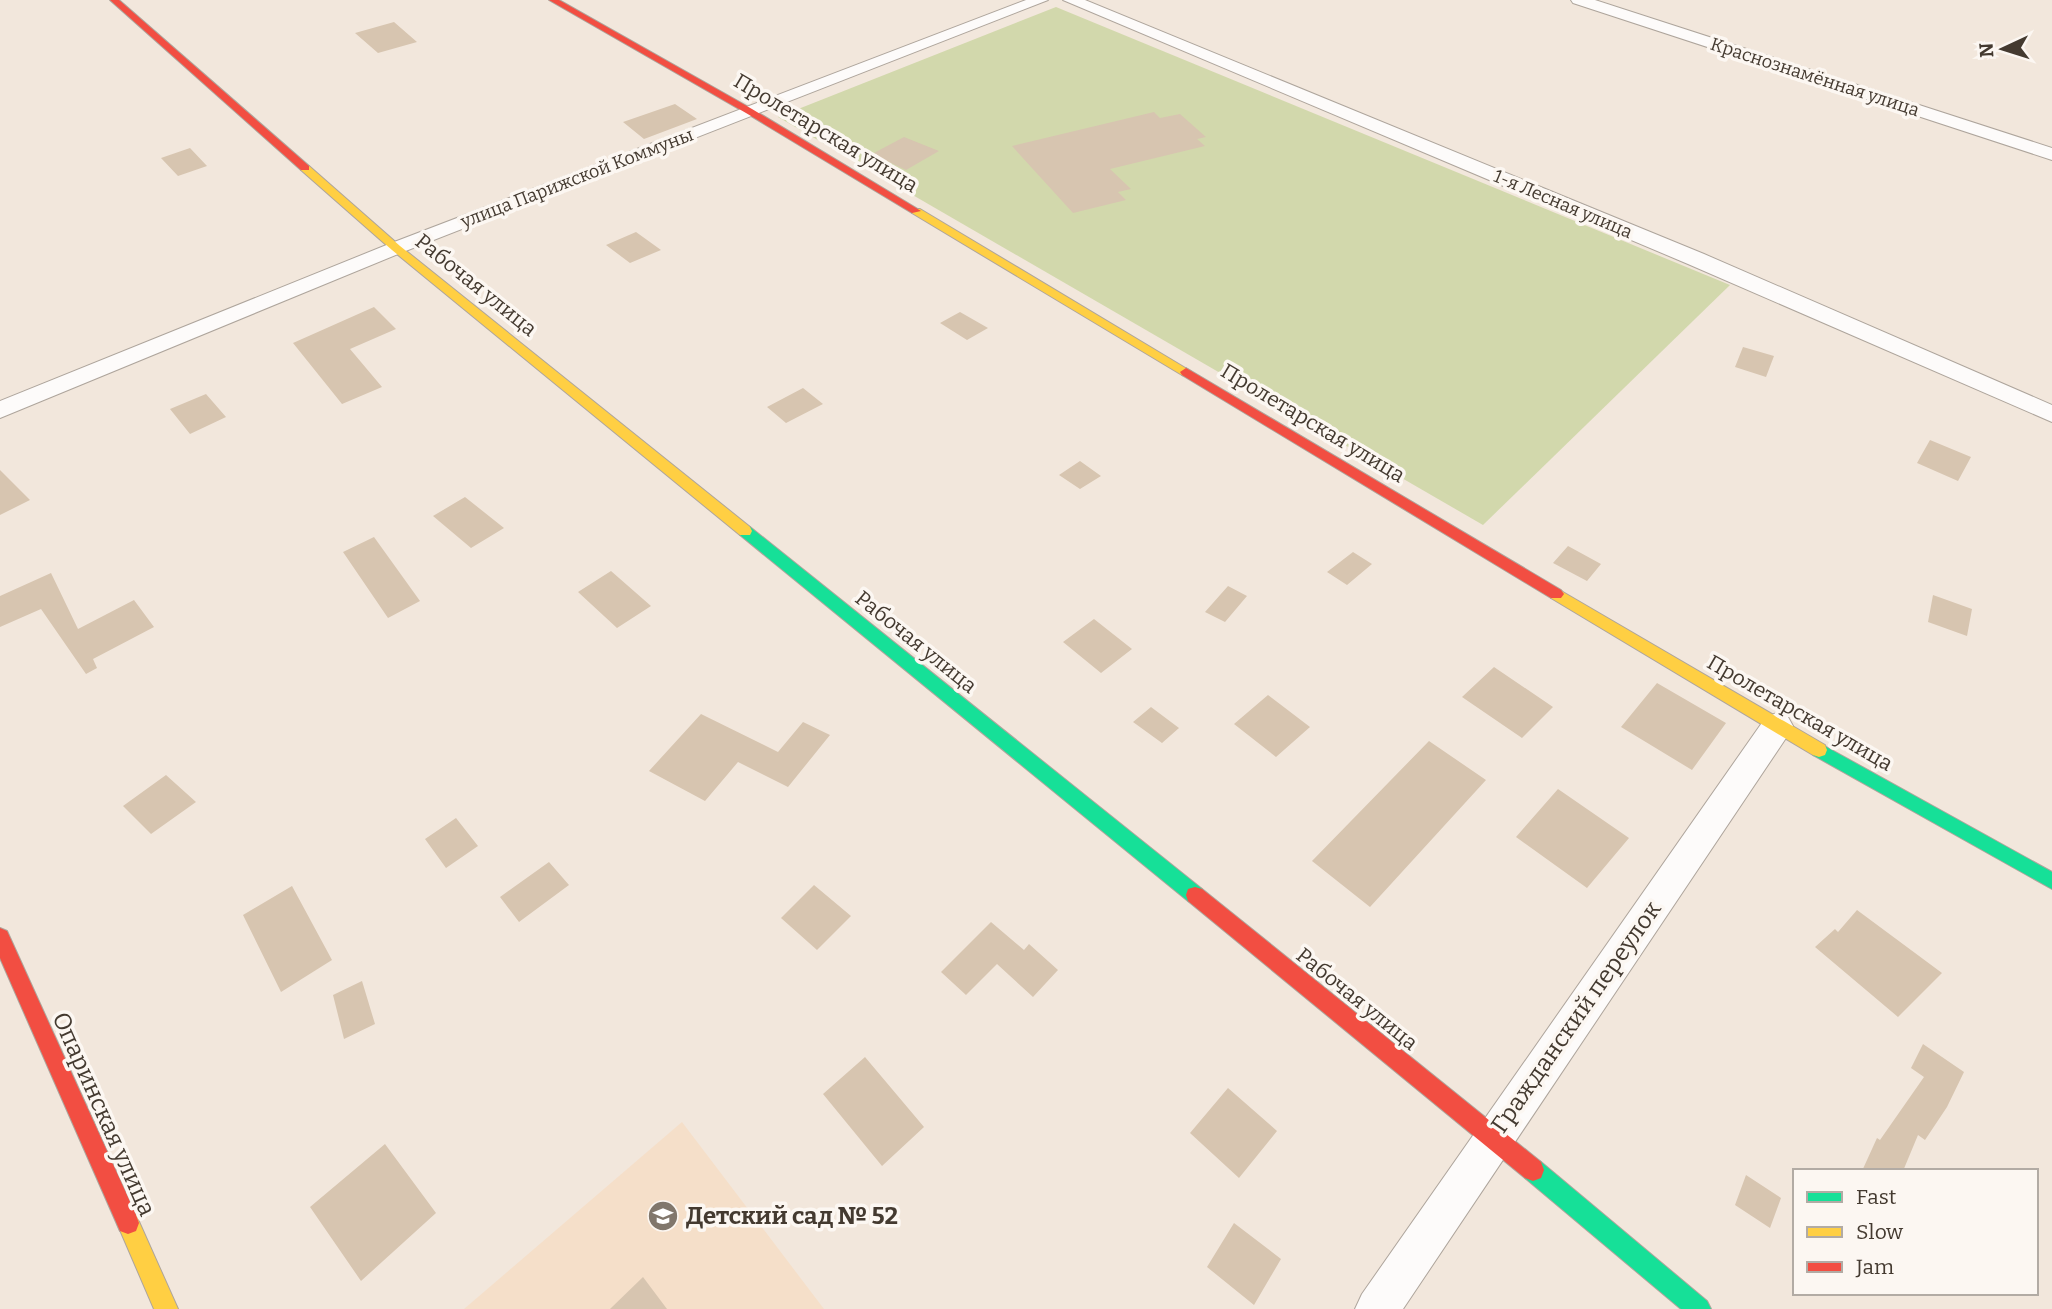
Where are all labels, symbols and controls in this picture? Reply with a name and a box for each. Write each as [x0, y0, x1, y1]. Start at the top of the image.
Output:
north arrow [1968, 14, 2038, 84]
street label: Краснознамённая улица [1708, 33, 1922, 121]
text: N [1975, 42, 1999, 58]
street label: Пролетарская улица [729, 68, 923, 199]
street label: улица Парижской Коммуны [457, 123, 696, 233]
street label: 1-я Лесная улица [1490, 165, 1636, 243]
street label: Рабочая улица [410, 228, 542, 342]
street label: Пролетарская улица [1216, 358, 1410, 489]
street label: Рабочая улица [850, 585, 982, 699]
street label: Пролетарская улица [1703, 649, 1898, 777]
street label: Гражданский переулок [1485, 896, 1667, 1138]
street label: Рабочая улица [1291, 942, 1423, 1056]
street label: Опаринская улица [47, 1008, 161, 1220]
legend [1793, 1169, 2038, 1295]
text: Fast [1856, 1184, 1897, 1210]
school or university icon: Детский сад № 52 [646, 1199, 680, 1233]
place label: Детский сад № 52 [686, 1202, 898, 1230]
text: Slow [1856, 1219, 1903, 1245]
text: Jam [1855, 1254, 1894, 1280]

